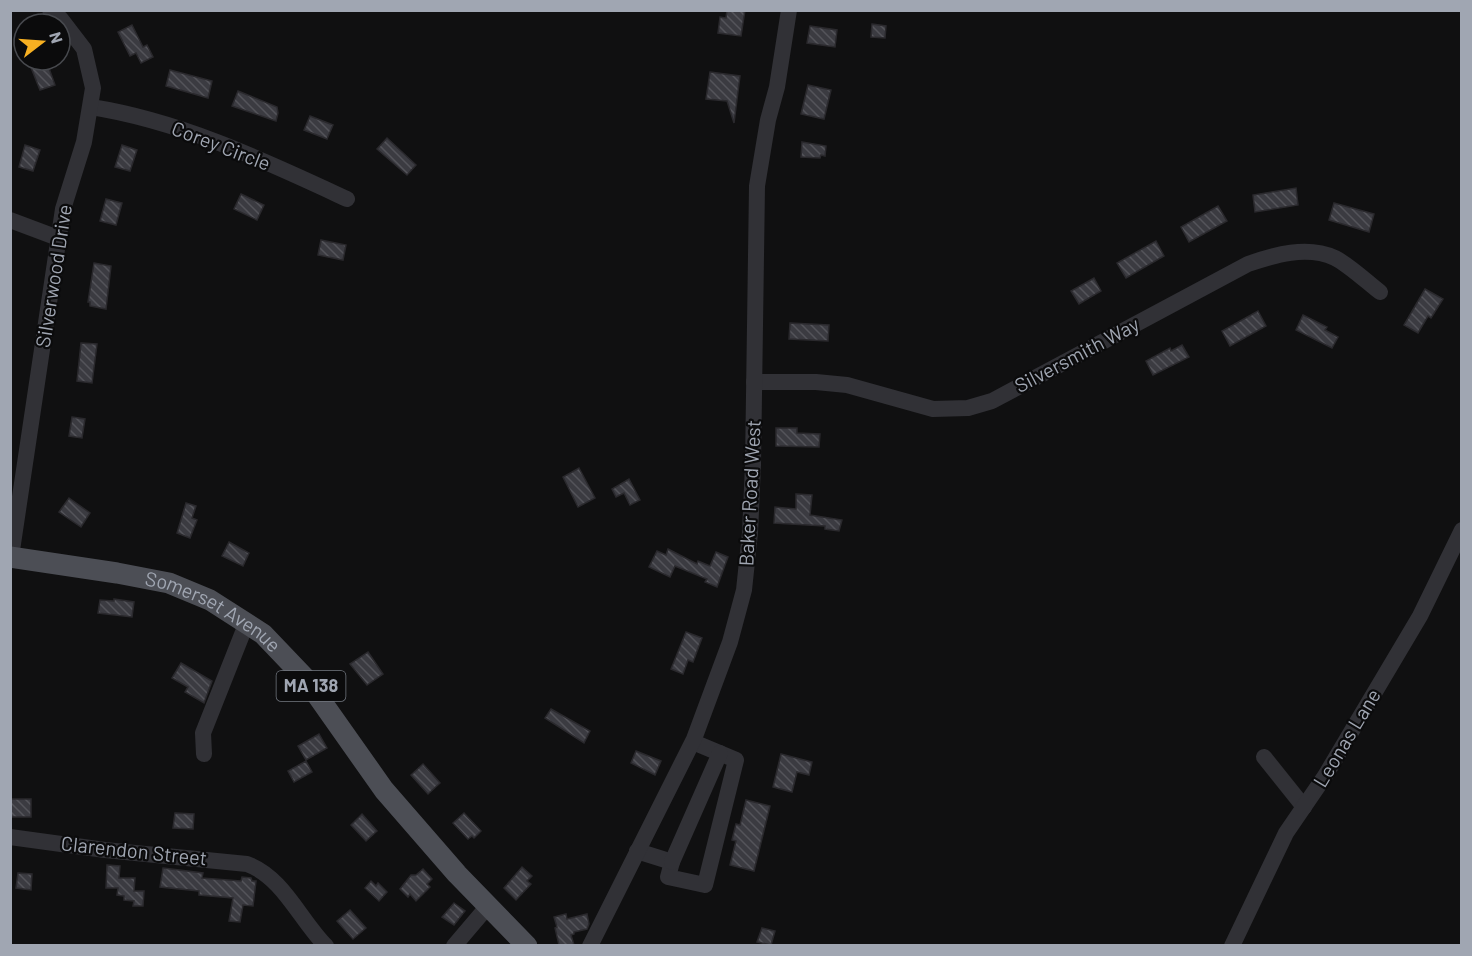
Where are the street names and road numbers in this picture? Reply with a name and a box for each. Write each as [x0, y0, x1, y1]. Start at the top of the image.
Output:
street label: Corey Circle [169, 115, 274, 175]
street label: Silverwood Drive [30, 203, 76, 349]
street label: Silversmith Way [1010, 311, 1143, 397]
street label: Baker Road West [733, 419, 765, 567]
street label: Somerset Avenue [143, 566, 287, 656]
road number: MA 138 [276, 671, 346, 701]
street label: Leonas Lane [1307, 684, 1385, 791]
street label: Clarendon Street [60, 830, 208, 870]

